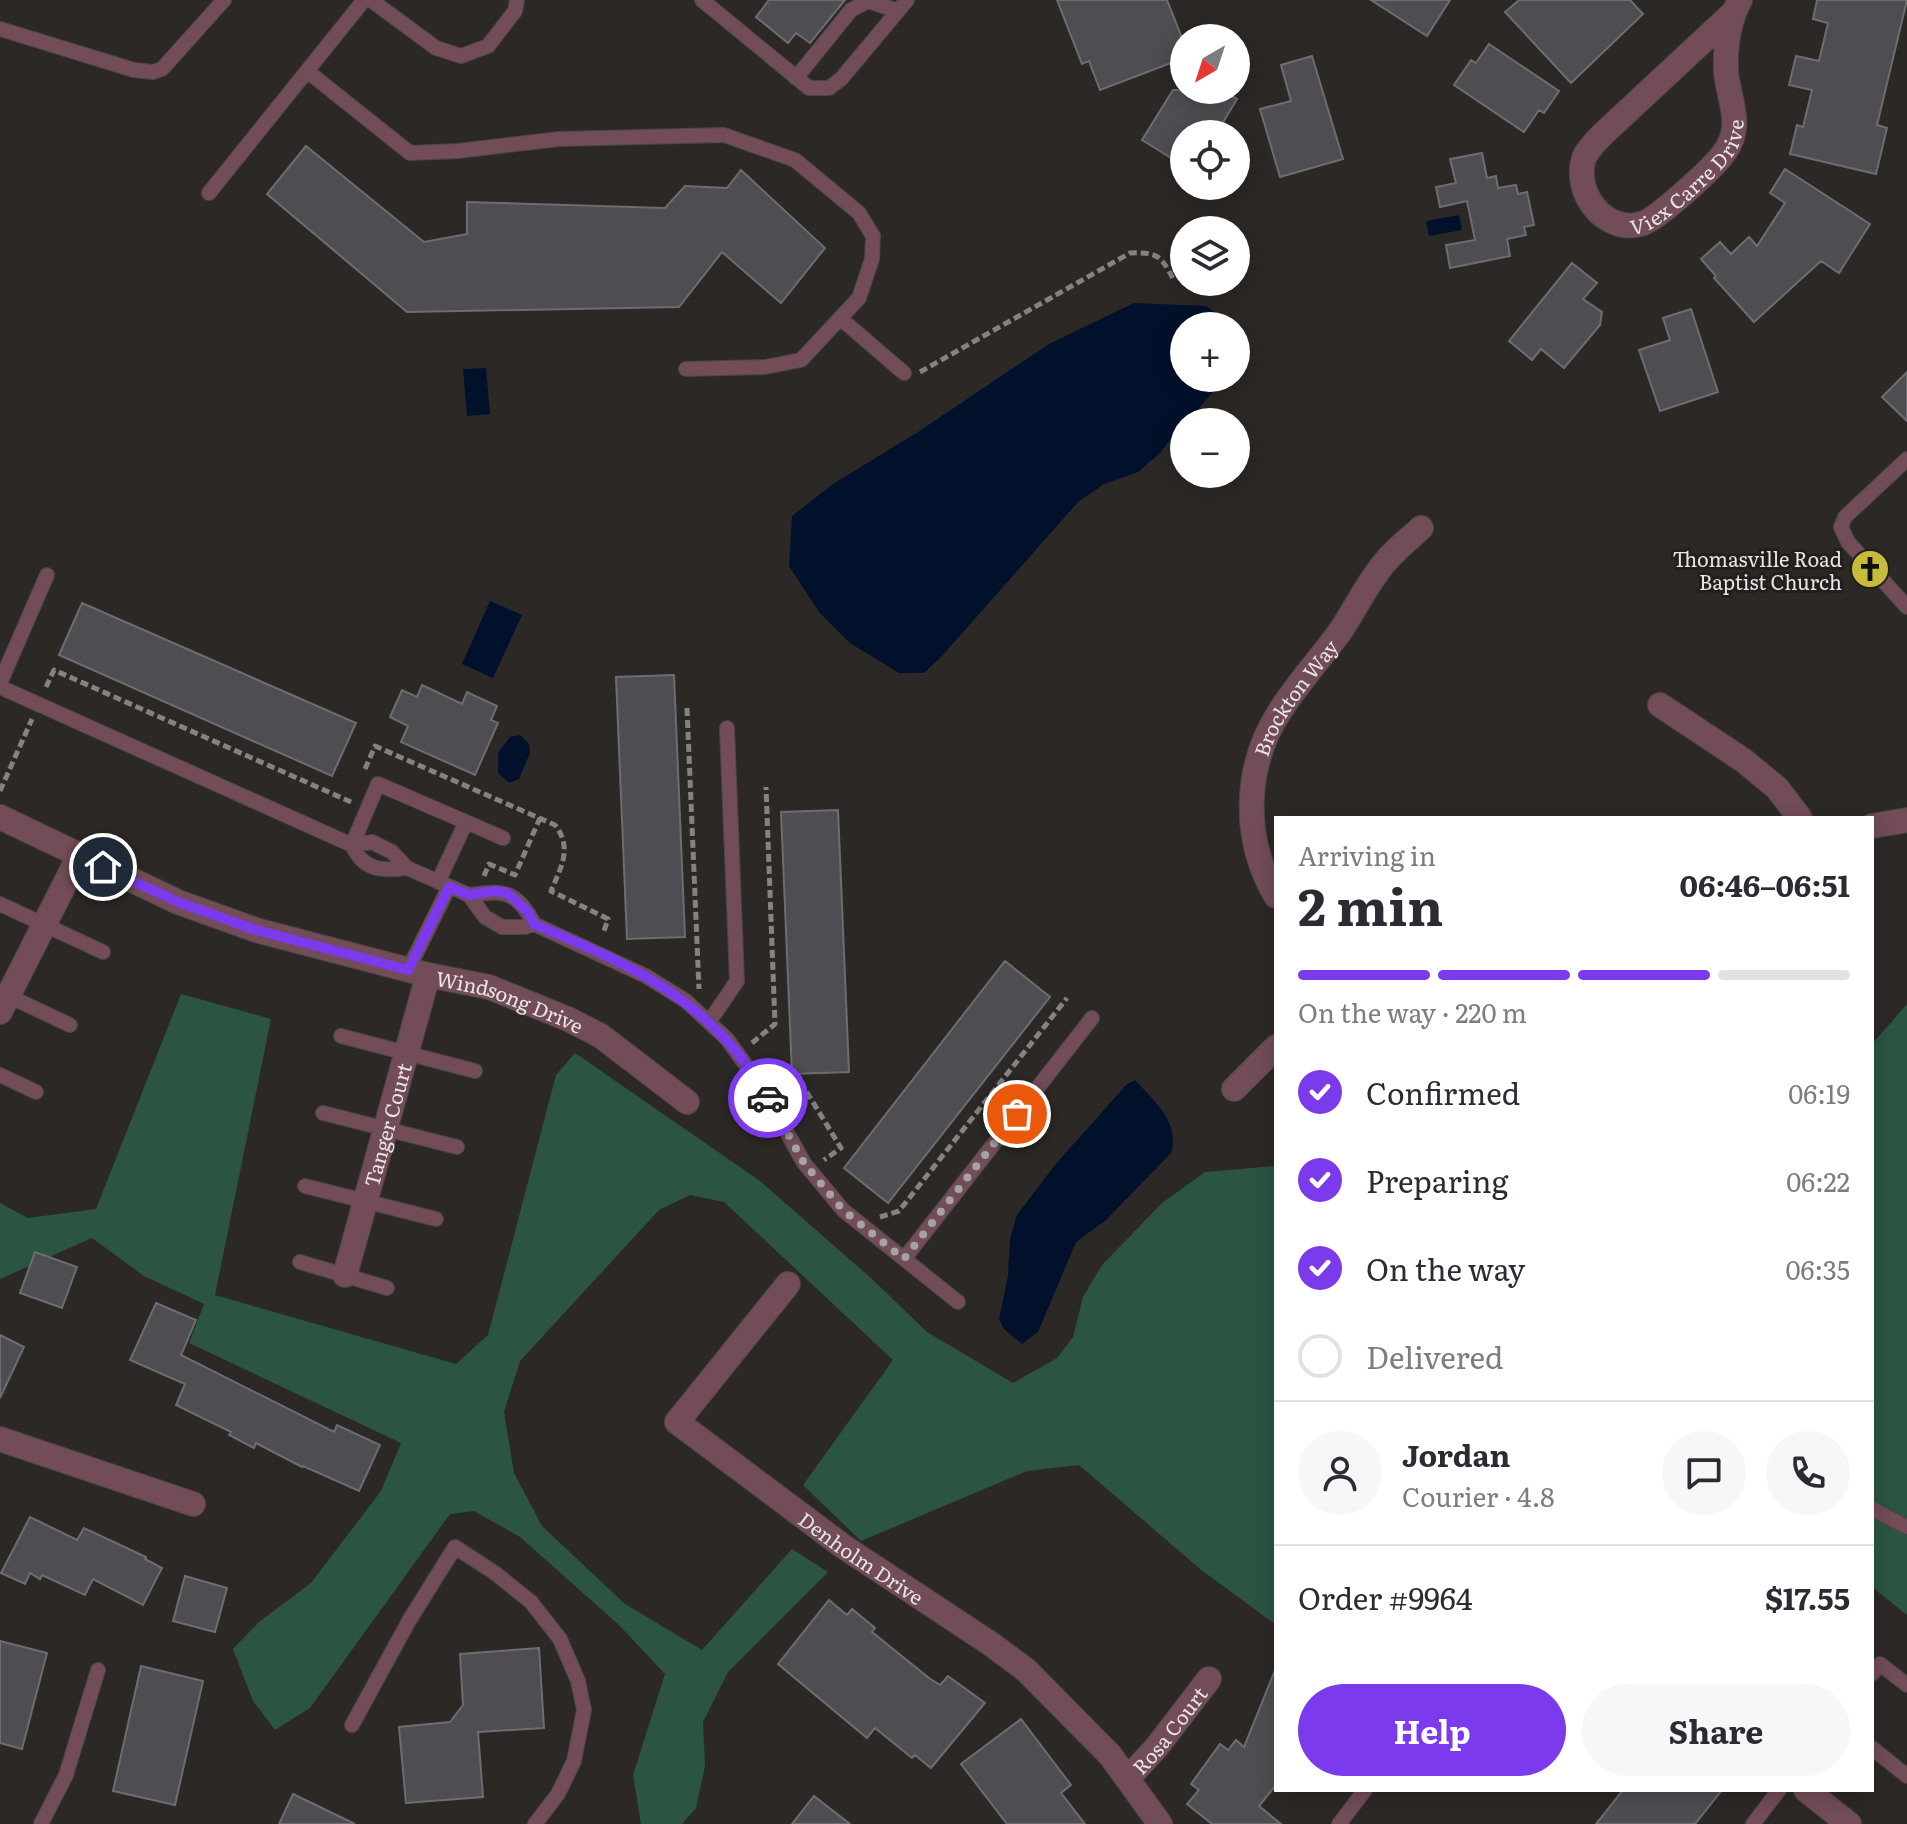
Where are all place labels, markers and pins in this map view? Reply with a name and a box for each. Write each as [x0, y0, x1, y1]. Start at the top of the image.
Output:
place label: Thomasville Road Baptist Church [1673, 543, 1842, 596]
church icon: Thomasville Road Baptist Church [1849, 548, 1891, 590]
pin [69, 833, 137, 901]
pin [983, 1080, 1051, 1148]

